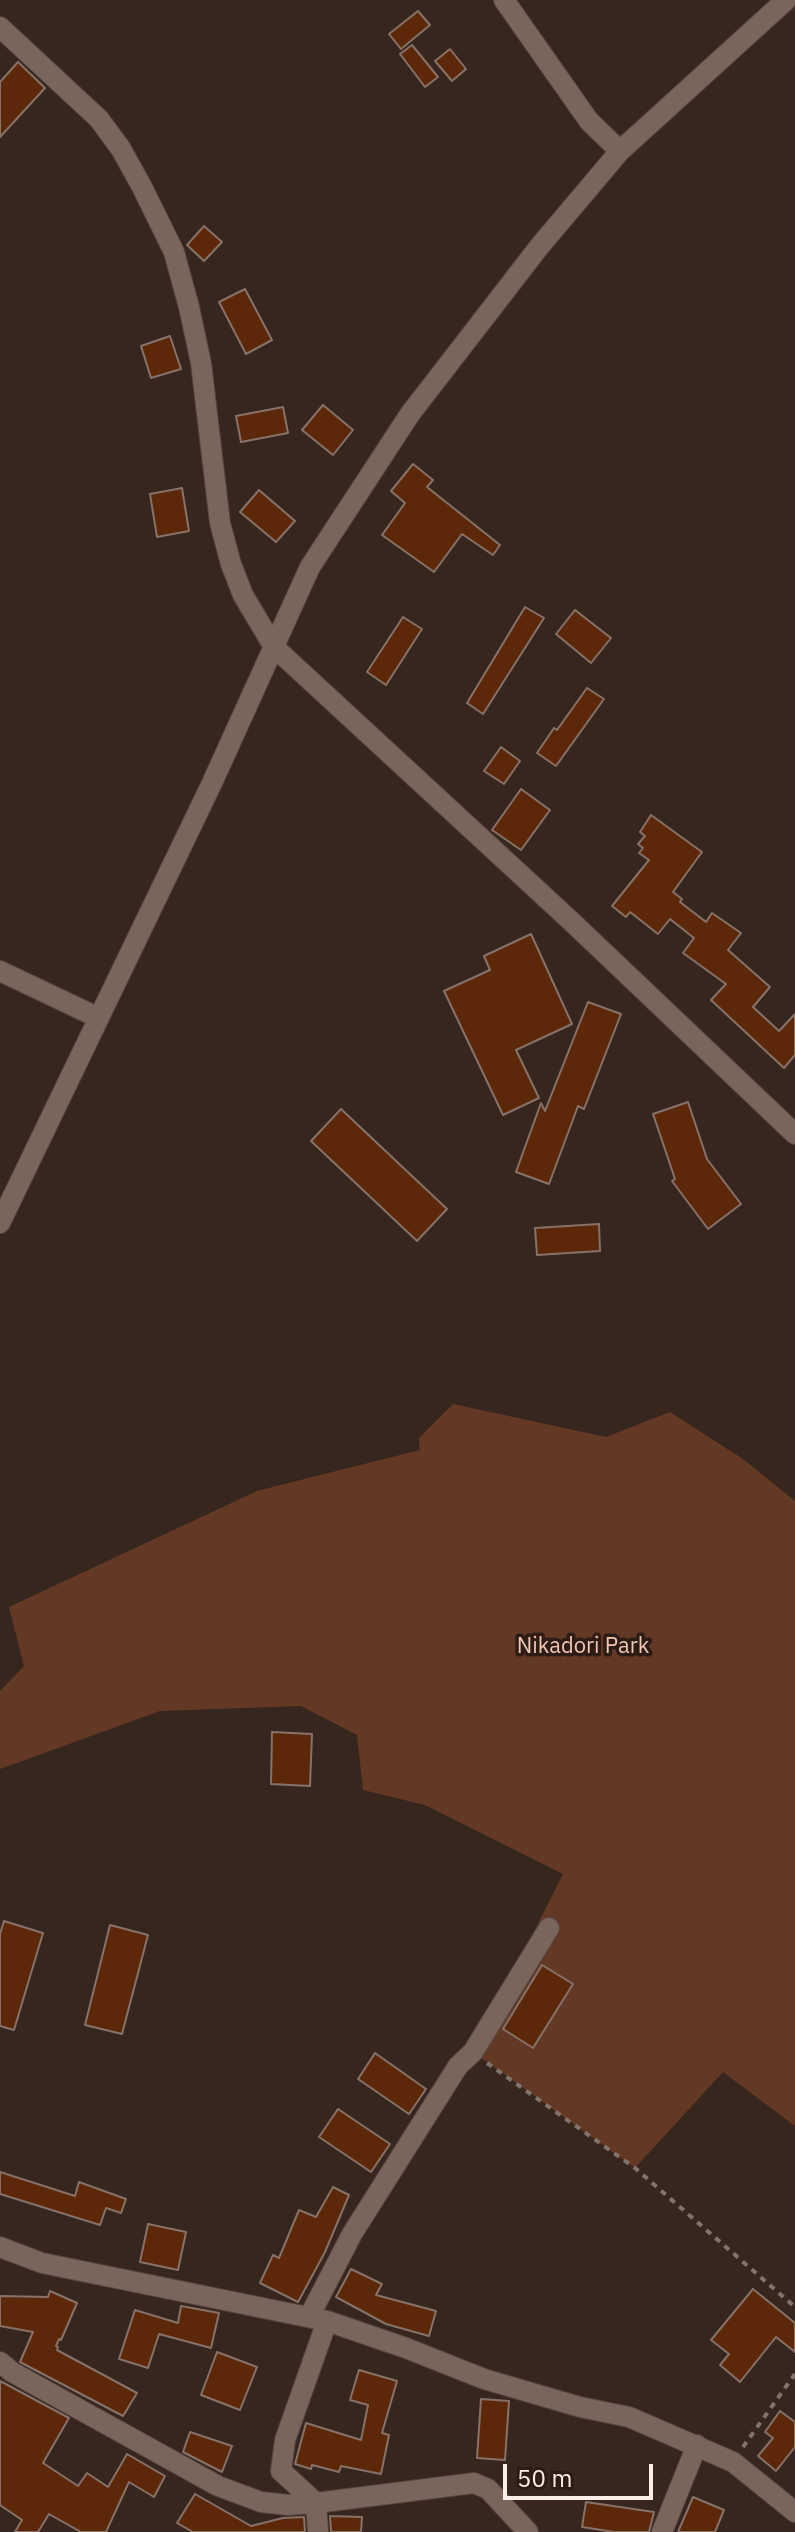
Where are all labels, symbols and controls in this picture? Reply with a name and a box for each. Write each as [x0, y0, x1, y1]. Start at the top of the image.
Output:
park label: Nikadori Park [517, 1634, 649, 1660]
scale bar [507, 2448, 657, 2498]
text: 50 m [517, 2462, 572, 2494]

